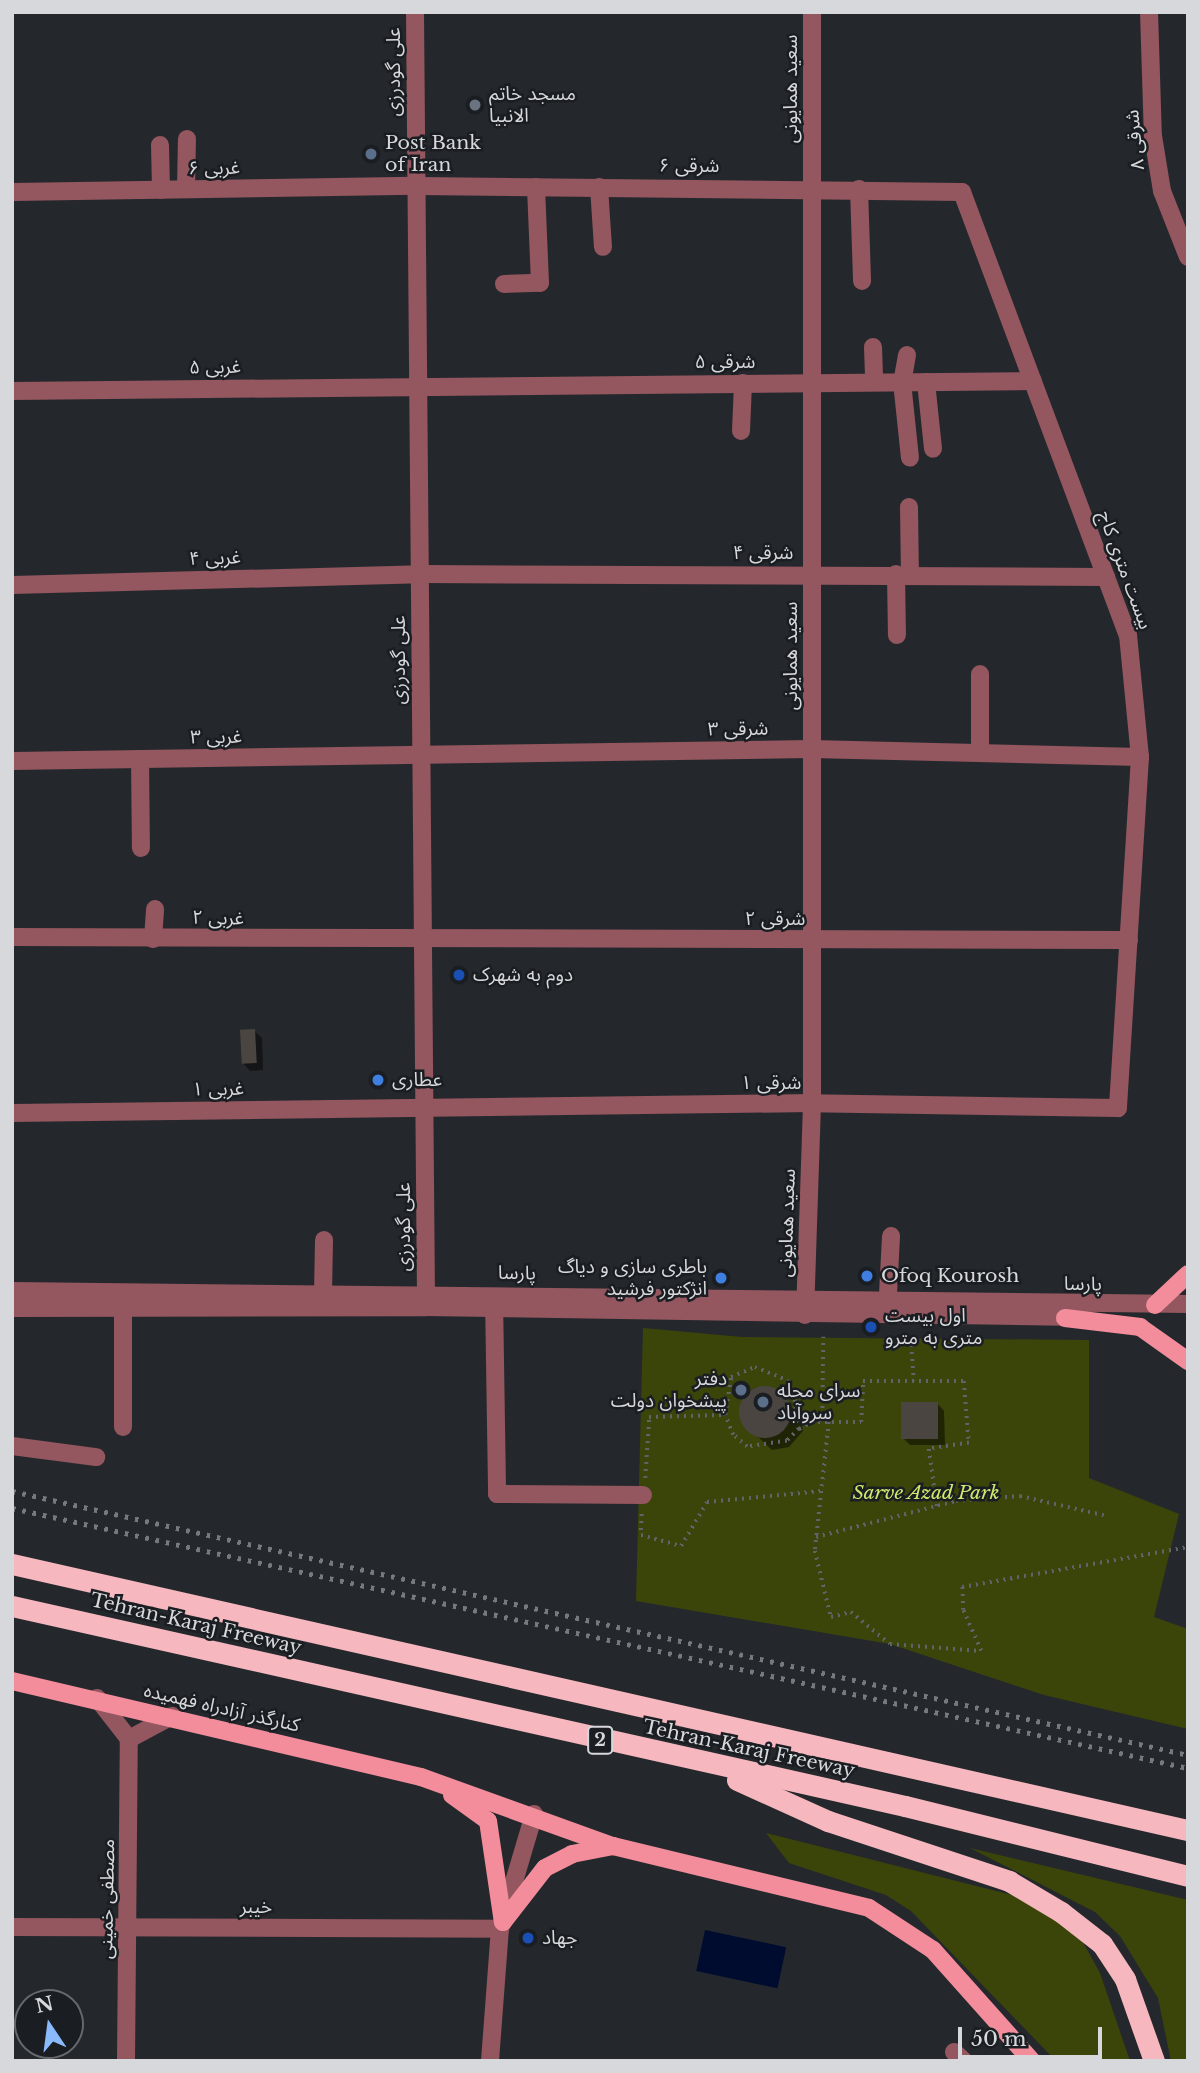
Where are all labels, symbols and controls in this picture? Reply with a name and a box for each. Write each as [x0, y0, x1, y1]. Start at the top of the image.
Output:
street label: علی گودرزی [383, 28, 405, 116]
street label: سعید همایونی [780, 35, 802, 143]
place label: مسجد خاتم الانبیا [489, 83, 576, 127]
marker: مسجد خاتم الانبیا [467, 97, 483, 113]
street label: ۸ شرقی [1120, 109, 1150, 171]
place label: Post Bank of Iran [385, 132, 481, 176]
marker: Post Bank of Iran [363, 146, 379, 162]
street label: ۶ شرقی [659, 155, 719, 177]
street label: ۶ غربی [188, 156, 240, 180]
street label: ۵ شرقی [695, 351, 755, 373]
street label: ۵ غربی [189, 355, 241, 379]
street label: بیست متری کاج [1093, 508, 1157, 632]
street label: ۴ شرقی [733, 542, 793, 564]
street label: ۴ غربی [189, 546, 241, 570]
street label: سعید همایونی [780, 602, 802, 710]
street label: علی گودرزی [388, 616, 410, 704]
street label: ۳ شرقی [707, 717, 769, 741]
street label: ۳ غربی [190, 725, 242, 749]
street label: ۲ غربی [192, 906, 244, 930]
street label: ۲ شرقی [745, 908, 805, 930]
place label: دوم به شهرک [473, 964, 573, 986]
marker: دوم به شهرک [451, 967, 467, 983]
place label: عطاری [392, 1069, 442, 1091]
marker: عطاری [370, 1072, 386, 1088]
street label: ۱ شرقی [741, 1072, 801, 1094]
street label: ۱ غربی [192, 1077, 244, 1101]
street label: سعید همایونی [774, 1168, 800, 1278]
street label: علی گودرزی [393, 1183, 415, 1271]
place label: باطری سازی و دیاگ انژکتور فرشید [558, 1256, 707, 1300]
street label: پارسا [498, 1261, 536, 1285]
place label: Ofoq Kourosh [881, 1265, 1019, 1287]
marker: Ofoq Kourosh [859, 1268, 875, 1284]
marker: باطری سازی و دیاگ انژکتور فرشید [713, 1270, 729, 1286]
street label: پارسا [1064, 1272, 1102, 1296]
place label: اول بیست متری به مترو [885, 1305, 982, 1349]
marker: اول بیست متری به مترو [863, 1319, 879, 1335]
place label: دفتر پیشخوان دولت [611, 1368, 727, 1412]
place label: سرای محله سروآباد [777, 1380, 860, 1424]
marker: دفتر پیشخوان دولت [733, 1382, 749, 1398]
marker: سرای محله سروآباد [755, 1394, 771, 1410]
park label: Sarve Azad Park [852, 1482, 1000, 1504]
street label: Tehran-Karaj Freeway [88, 1589, 304, 1659]
street label: کنارگذر آزادراه فهمیده [142, 1679, 302, 1737]
street label: Tehran-Karaj Freeway [641, 1715, 857, 1783]
road number: 2 [586, 1726, 614, 1755]
street label: مصطفی خمینی [95, 1839, 119, 1959]
street label: خیبر [240, 1896, 272, 1918]
place label: جهاد [542, 1927, 577, 1949]
marker: جهاد [520, 1930, 536, 1946]
north arrow [14, 1989, 84, 2059]
text: N [33, 1992, 56, 2018]
scale bar [962, 2014, 1106, 2058]
text: 50 m [971, 2026, 1026, 2052]

